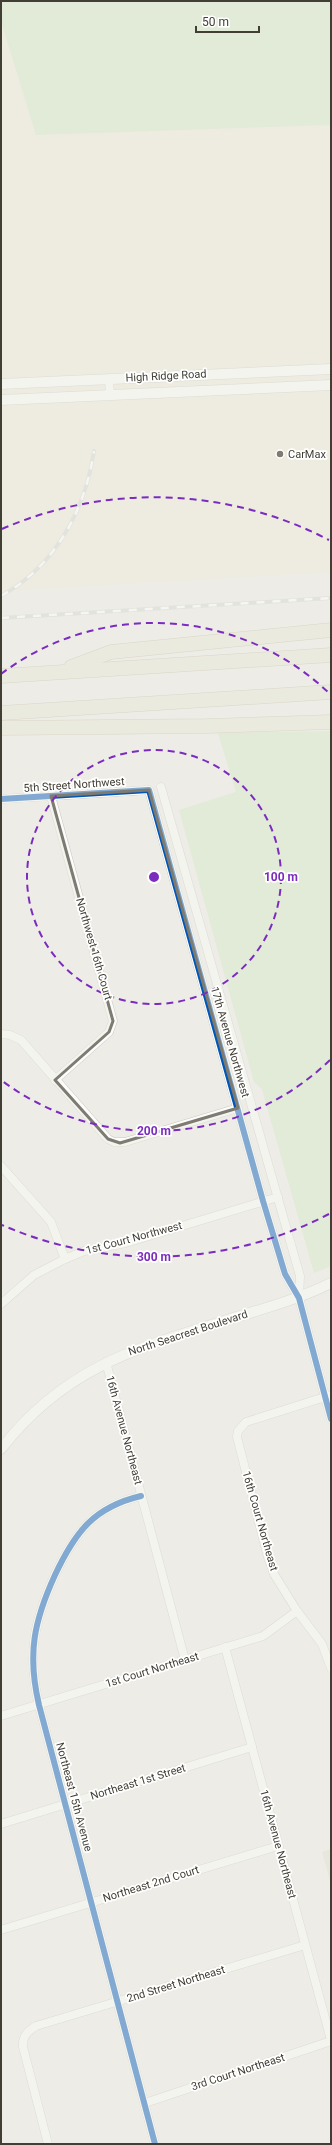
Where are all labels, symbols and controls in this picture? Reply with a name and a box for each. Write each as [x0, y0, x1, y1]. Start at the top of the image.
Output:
scale bar [196, 8, 259, 34]
text: 50 m [202, 15, 229, 29]
street label: High Ridge Road [125, 367, 207, 385]
place label: CarMax [288, 448, 326, 461]
marker: CarMax [275, 449, 285, 459]
street label: 5th Street Northwest [23, 775, 125, 795]
centre of rings [147, 870, 161, 884]
text: 100 m [264, 870, 298, 884]
street label: Northwest 16th Court [73, 896, 115, 1002]
street label: 17th Avenue Northwest [208, 985, 252, 1099]
text: 200 m [137, 1124, 171, 1138]
street label: 1st Court Northwest [84, 1219, 184, 1257]
text: 300 m [137, 1250, 171, 1264]
street label: North Seacrest Boulevard [127, 1308, 249, 1358]
street label: 16th Avenue Northeast [103, 1374, 145, 1486]
street label: 16th Court Northeast [239, 1469, 281, 1573]
street label: 1st Court Northeast [104, 1650, 201, 1690]
street label: Northeast 15th Avenue [53, 1741, 95, 1853]
street label: Northeast 1st Street [89, 1761, 188, 1803]
street label: 16th Avenue Northeast [257, 1788, 299, 1900]
street label: Northeast 2nd Court [101, 1863, 201, 1905]
street label: 2nd Street Northeast [125, 1963, 227, 2005]
street label: 3rd Court Northeast [190, 2051, 287, 2093]

